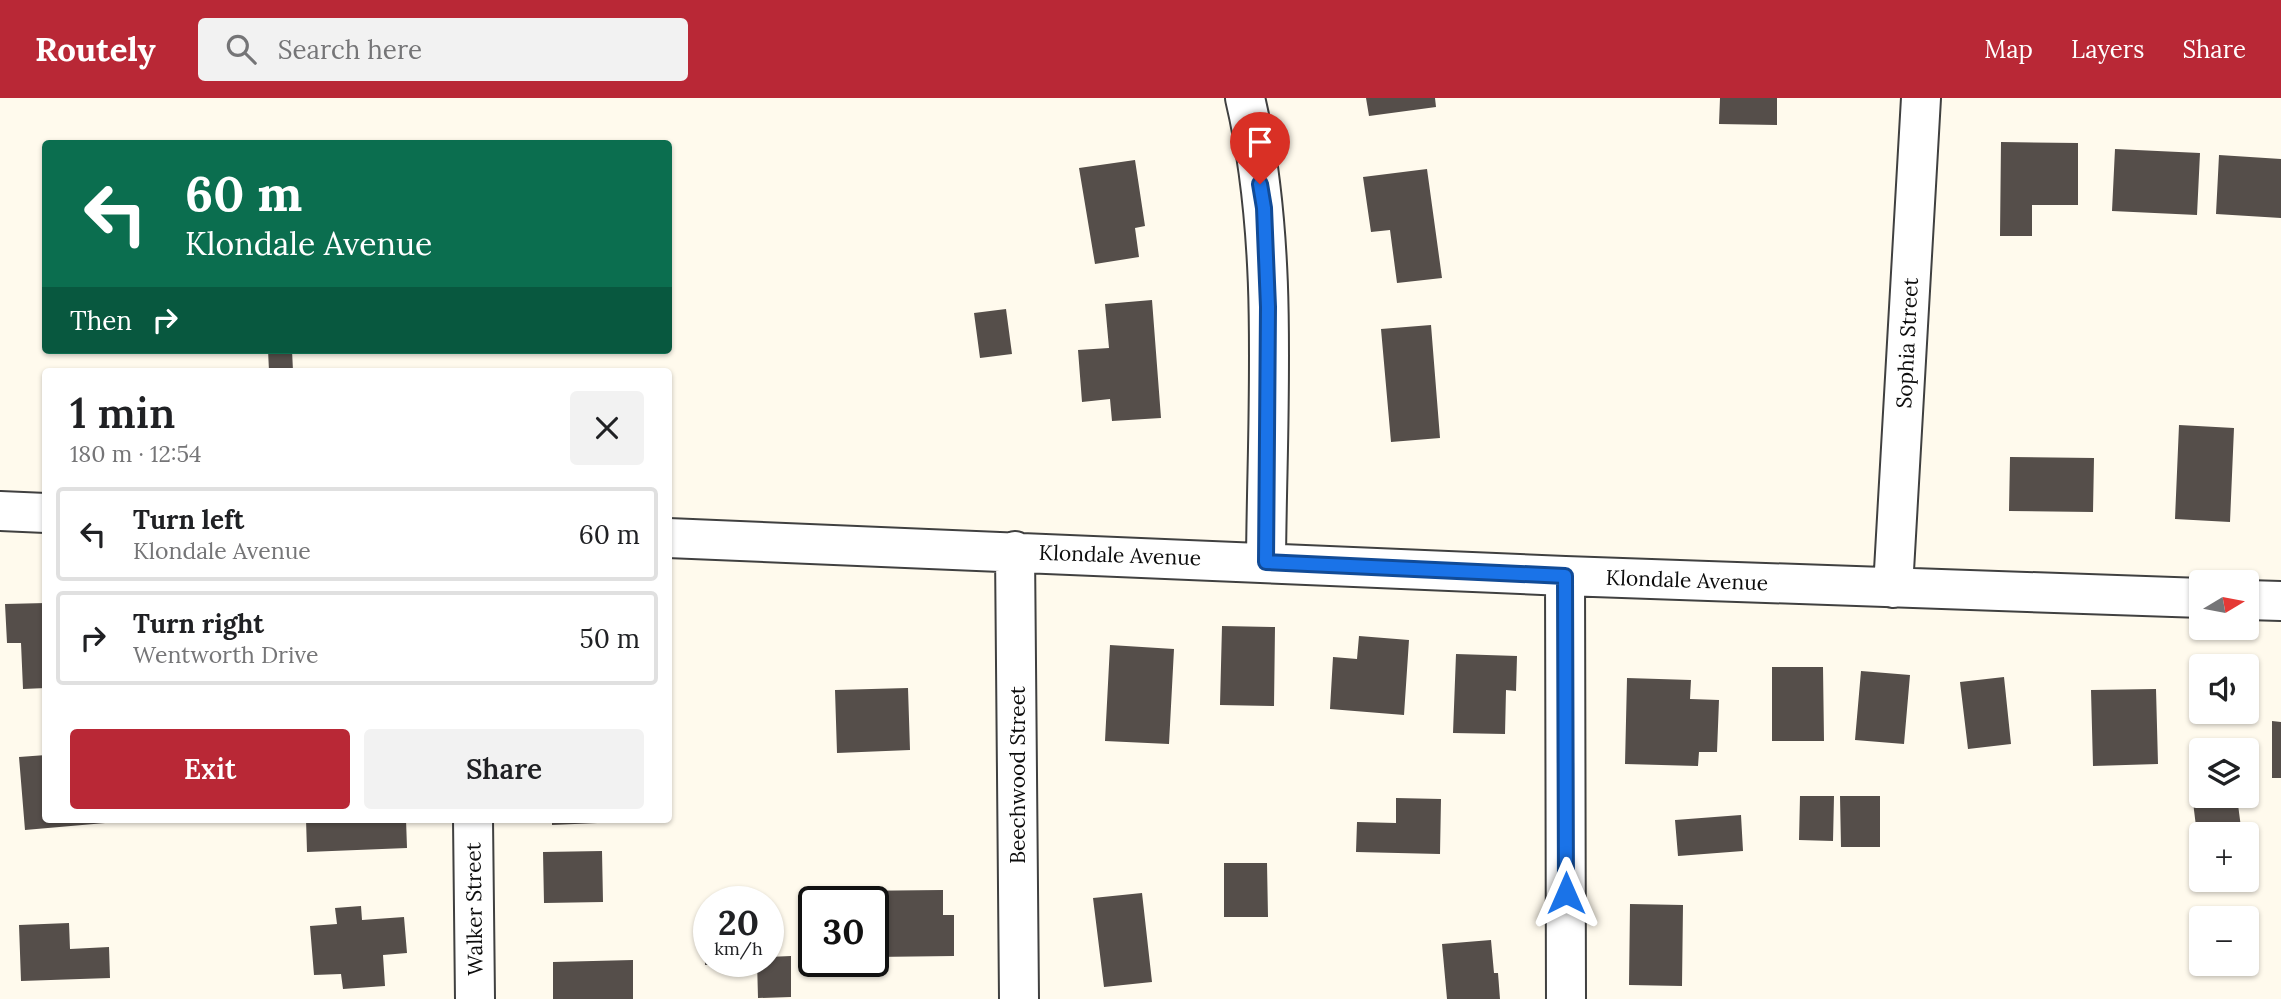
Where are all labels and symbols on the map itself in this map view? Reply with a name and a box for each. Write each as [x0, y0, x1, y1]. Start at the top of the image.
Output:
pin [1230, 112, 1290, 184]
street label: Sophia Street [1890, 276, 1924, 409]
street label: Klondale Avenue [1038, 539, 1202, 571]
street label: Klondale Avenue [1605, 564, 1769, 596]
north arrow [2189, 570, 2259, 640]
street label: Beechwood Street [1004, 685, 1031, 864]
street label: Walker Street [459, 841, 489, 976]
position arrow [1529, 856, 1603, 930]
speed limit sign: 30 [798, 886, 889, 977]

